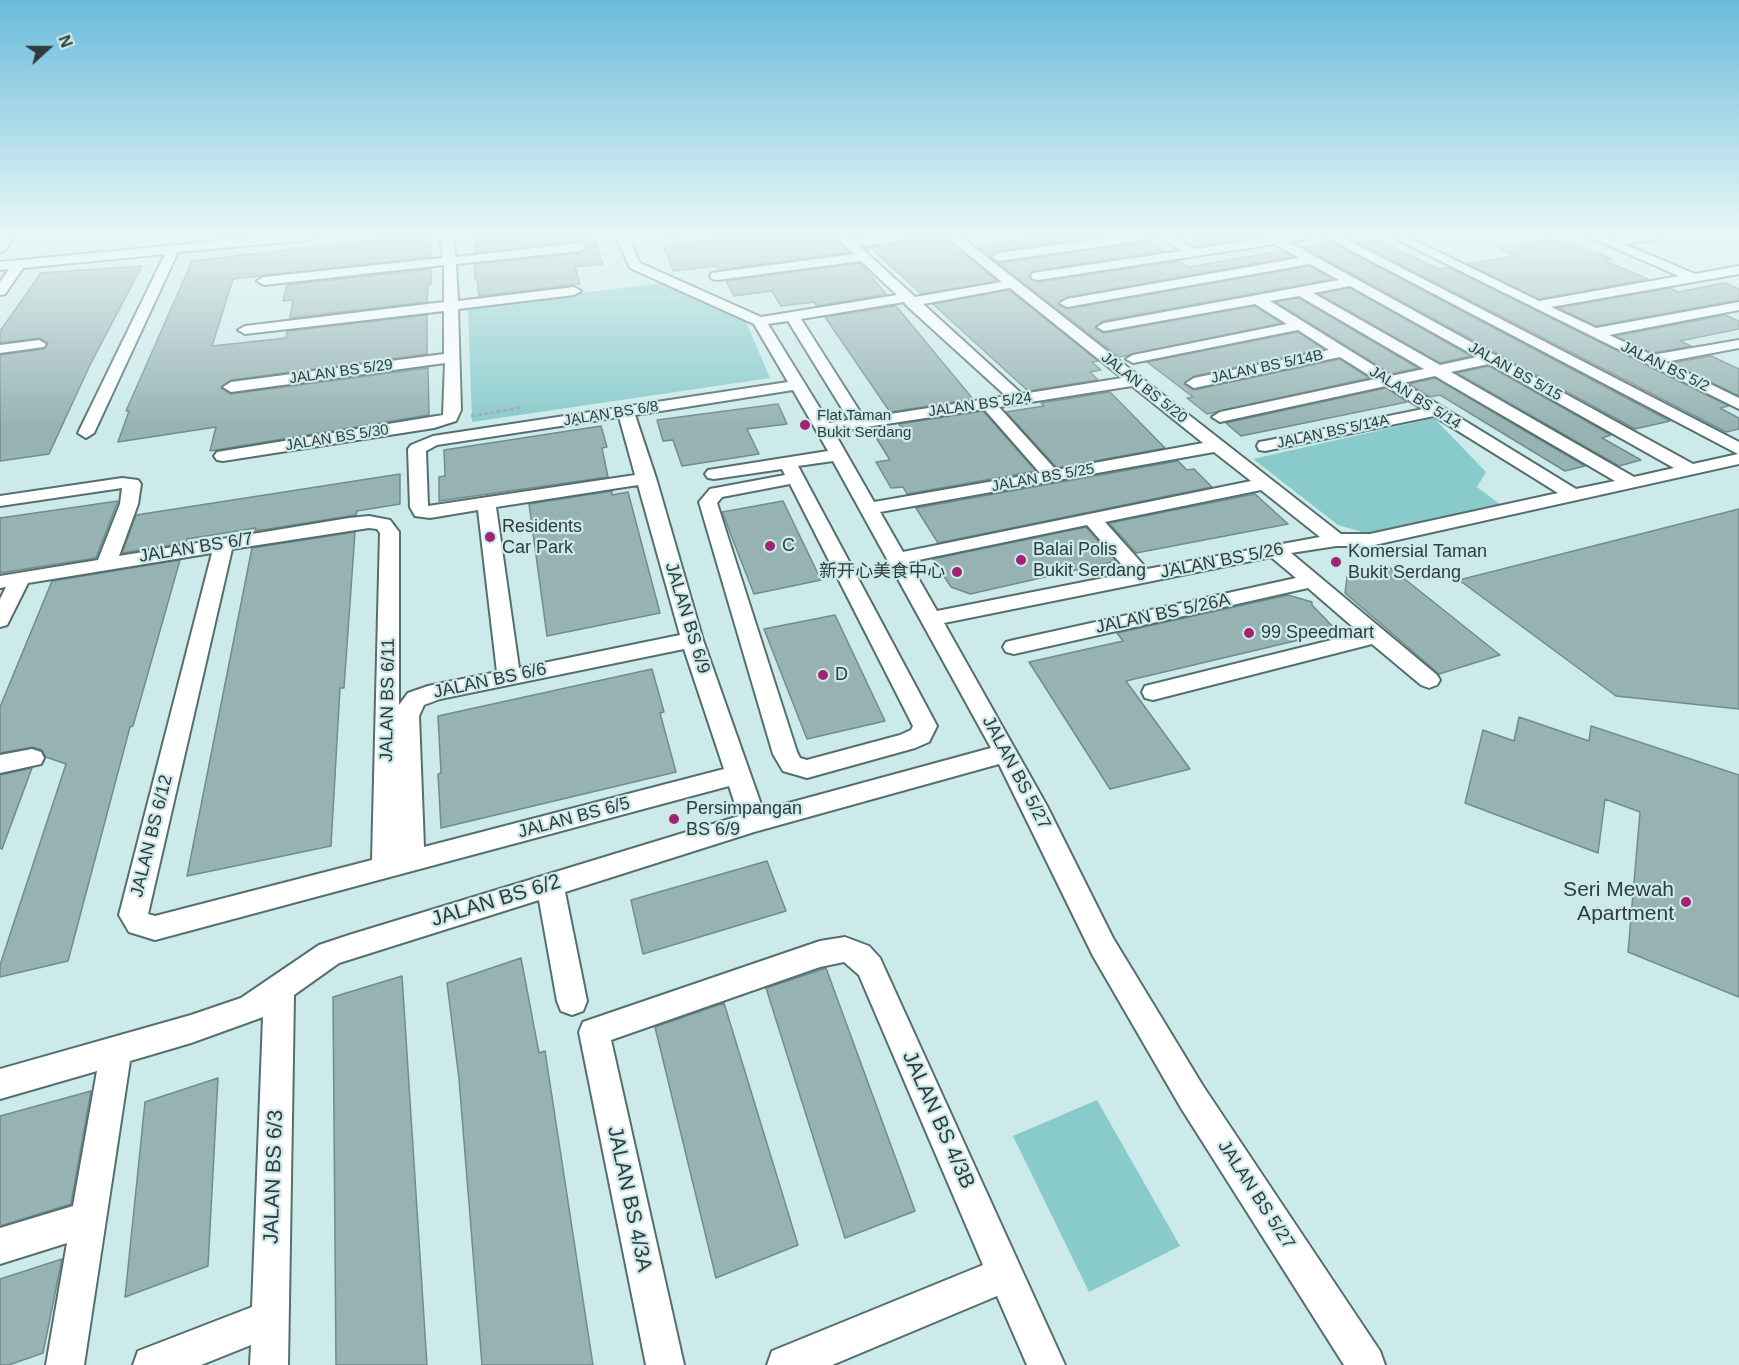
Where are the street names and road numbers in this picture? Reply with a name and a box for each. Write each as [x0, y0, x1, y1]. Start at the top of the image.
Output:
street label: JALAN BS 5/2 [1618, 338, 1712, 396]
street label: JALAN BS 5/15 [1465, 339, 1565, 405]
street label: JALAN BS 5/14B [1209, 346, 1325, 388]
street label: JALAN BS 5/20 [1097, 349, 1191, 427]
street label: JALAN BS 5/29 [288, 356, 394, 388]
street label: JALAN BS 5/14 [1366, 363, 1464, 433]
street label: JALAN BS 5/24 [927, 389, 1033, 421]
street label: JALAN BS 6/8 [562, 398, 660, 430]
street label: JALAN BS 5/14A [1275, 411, 1391, 453]
street label: JALAN BS 5/30 [284, 421, 390, 455]
street label: JALAN BS 5/25 [990, 460, 1096, 496]
street label: JALAN BS 6/7 [137, 528, 255, 568]
street label: JALAN BS 5/26 [1159, 538, 1285, 584]
street label: JALAN BS 6/9 [660, 560, 714, 676]
street label: JALAN BS 5/26A [1094, 589, 1232, 639]
street label: JALAN BS 6/11 [376, 638, 400, 762]
street label: JALAN BS 6/6 [431, 658, 549, 704]
street label: JALAN BS 5/27 [977, 713, 1055, 833]
street label: JALAN BS 6/12 [126, 773, 178, 899]
street label: JALAN BS 6/5 [516, 793, 632, 843]
street label: JALAN BS 6/2 [428, 869, 564, 933]
street label: JALAN BS 4/3B [896, 1047, 980, 1193]
street label: JALAN BS 6/3 [259, 1109, 289, 1245]
street label: JALAN BS 4/3A [601, 1124, 657, 1274]
street label: JALAN BS 5/27 [1213, 1137, 1299, 1253]

